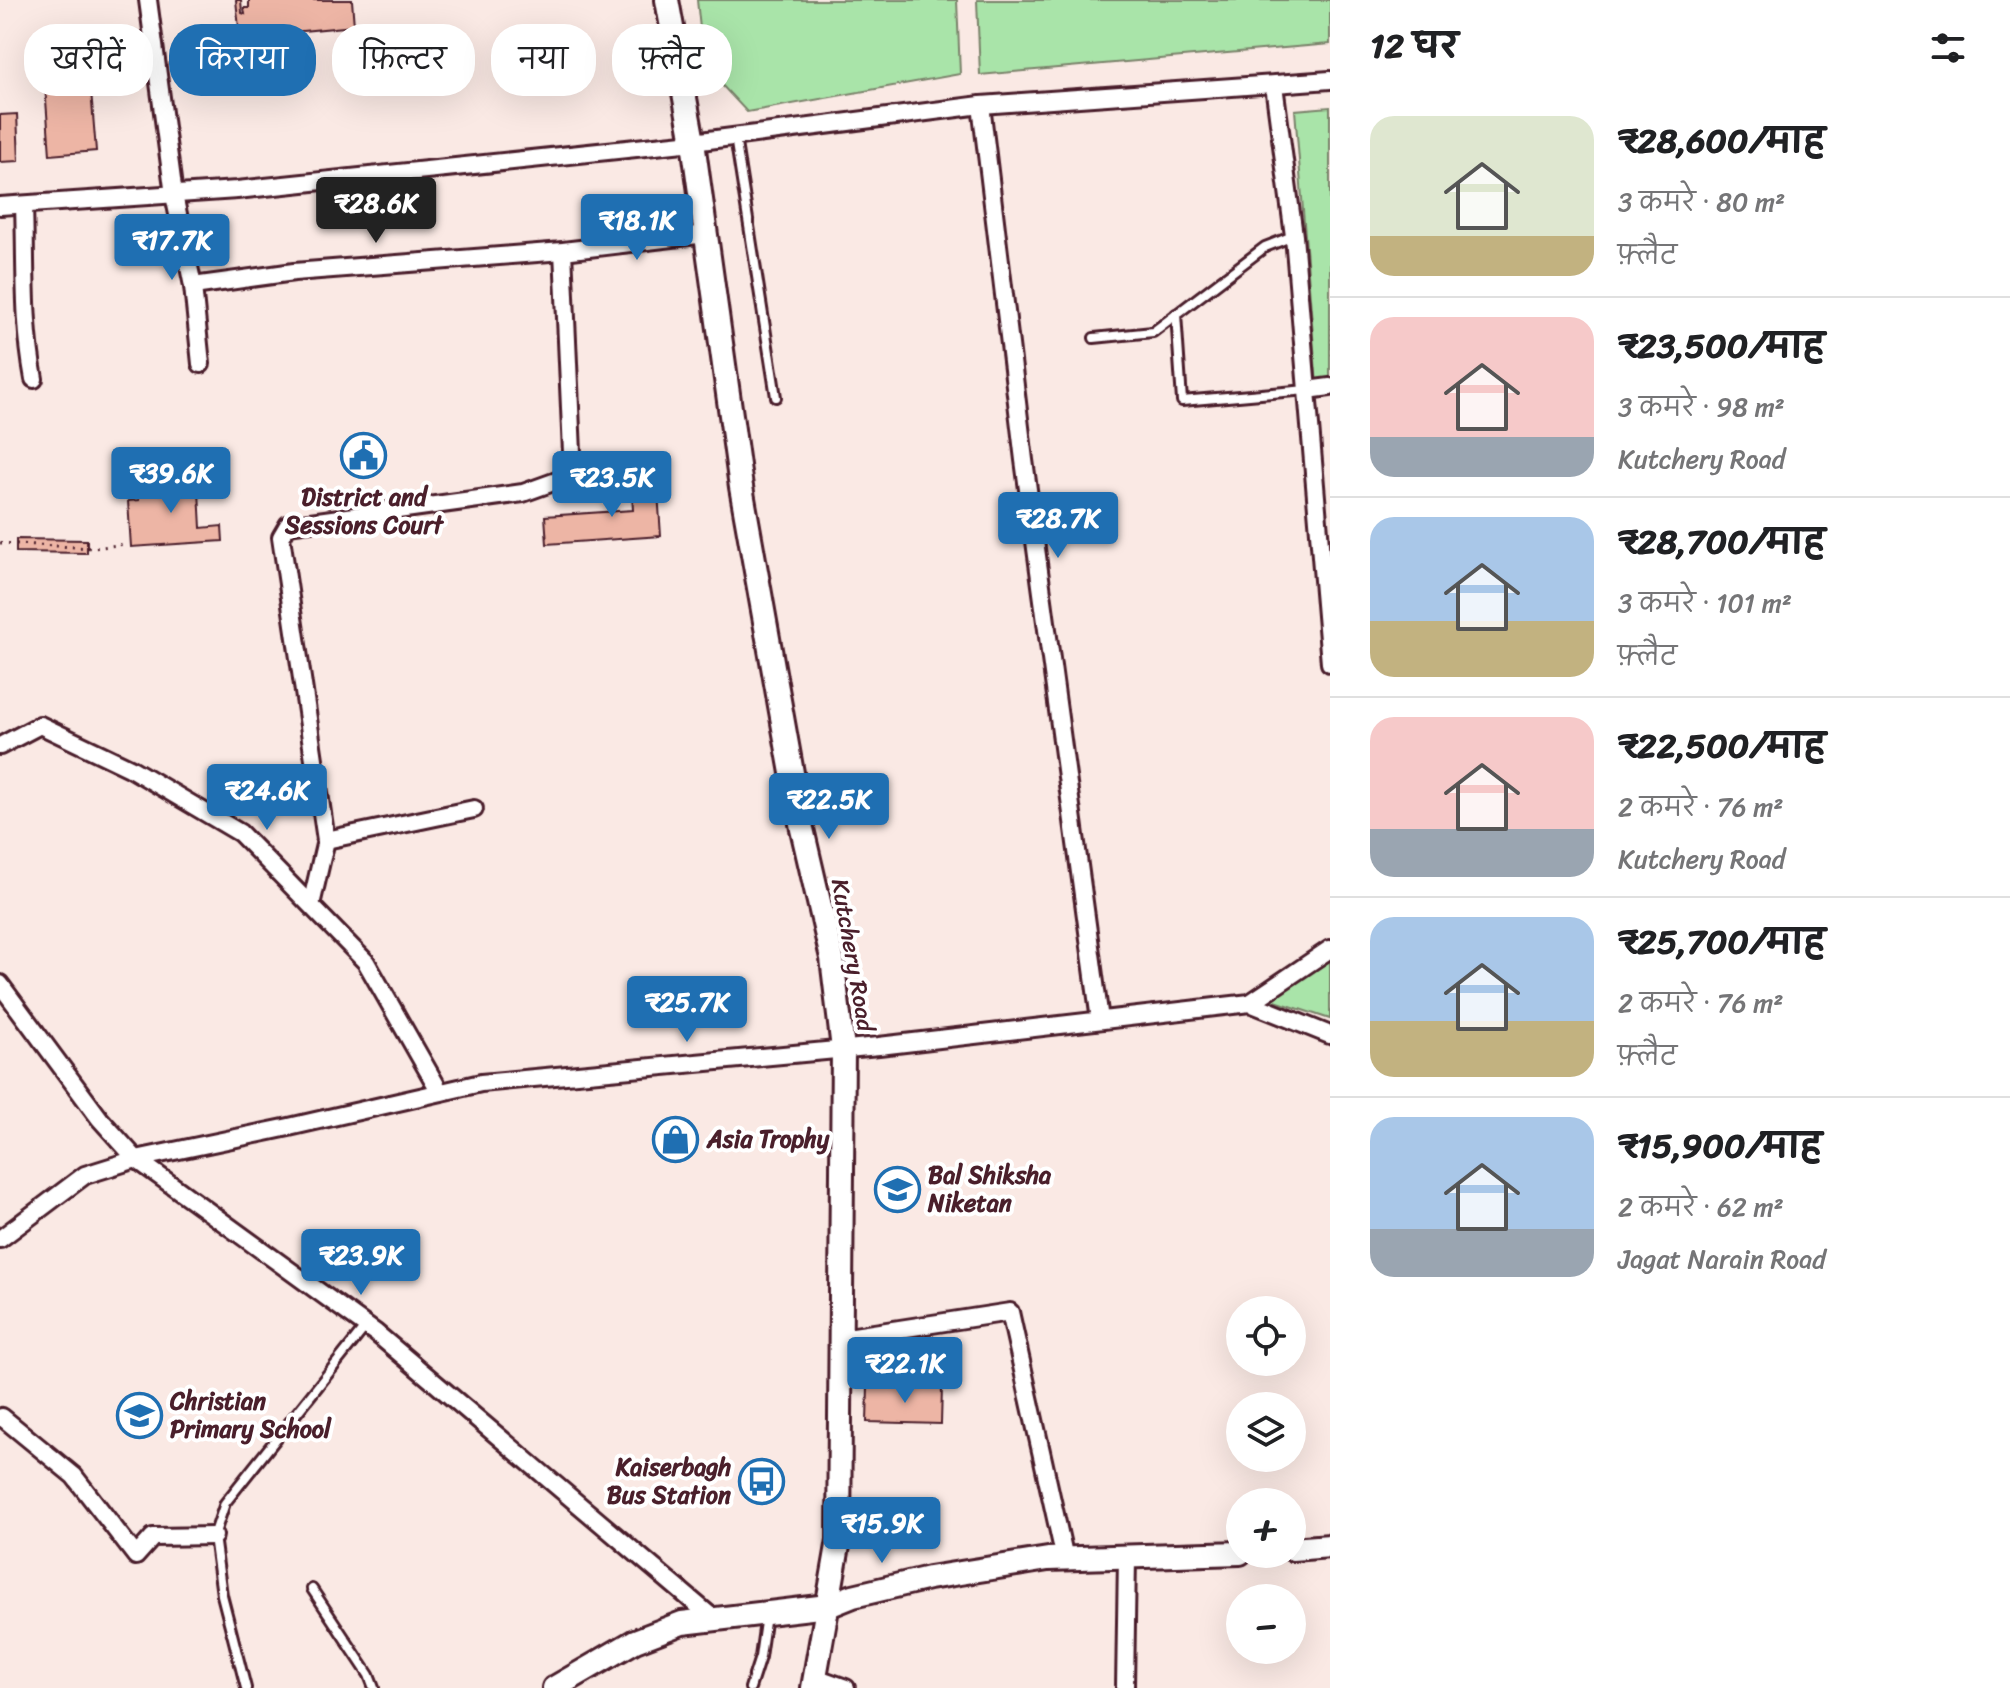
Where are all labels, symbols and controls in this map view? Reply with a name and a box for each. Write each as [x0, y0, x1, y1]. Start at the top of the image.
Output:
text: 12 घर [1370, 16, 1458, 76]
chip: खरीदें [24, 24, 153, 96]
chip: किराया [169, 24, 316, 96]
chip: फ़िल्टर [332, 24, 475, 96]
chip: नया [491, 24, 596, 96]
chip: फ़्लैट [612, 24, 732, 96]
icon: filters [1926, 26, 1970, 70]
text: ₹28,600/माह [1618, 111, 1825, 171]
icon: home [1434, 148, 1530, 244]
pin: ₹28.6K [311, 177, 441, 245]
text: 3 कमरे · 80 m² [1618, 179, 1785, 225]
text: ₹28.6K [334, 180, 418, 226]
pin: ₹18.1K [572, 194, 702, 262]
text: ₹18.1K [599, 197, 675, 243]
pin: ₹17.7K [107, 214, 237, 282]
text: ₹17.7K [132, 217, 212, 263]
text: फ़्लैट [1618, 232, 1677, 278]
text: ₹23,500/माह [1618, 316, 1825, 376]
icon: home [1434, 349, 1530, 445]
text: 3 कमरे · 98 m² [1618, 384, 1785, 430]
public building icon: District and Sessions Court [340, 431, 388, 479]
text: Kutchery Road [1618, 436, 1785, 482]
pin: ₹39.6K [106, 447, 236, 515]
text: ₹39.6K [129, 450, 213, 496]
pin: ₹23.5K [547, 451, 677, 519]
text: ₹23.5K [570, 454, 654, 500]
place label: District and Sessions Court [284, 476, 444, 546]
pin: ₹28.7K [993, 492, 1123, 560]
text: ₹28.7K [1016, 495, 1100, 541]
text: ₹28,700/माह [1618, 512, 1825, 572]
icon: home [1434, 549, 1530, 645]
text: 3 कमरे · 101 m² [1618, 580, 1792, 626]
text: फ़्लैट [1618, 633, 1677, 679]
text: ₹22,500/माह [1618, 716, 1826, 776]
icon: home [1434, 749, 1530, 845]
pin: ₹24.6K [202, 764, 332, 832]
text: ₹24.6K [225, 767, 309, 813]
pin: ₹22.5K [764, 773, 894, 841]
text: ₹22.5K [787, 776, 871, 822]
text: 2 कमरे · 76 m² [1618, 784, 1784, 830]
text: Kutchery Road [1618, 836, 1785, 882]
street label: Kutchery Road [819, 875, 887, 1036]
text: ₹25,700/माह [1618, 912, 1826, 972]
icon: home [1434, 949, 1530, 1045]
pin: ₹25.7K [622, 976, 752, 1044]
text: ₹25.7K [645, 979, 729, 1025]
text: 2 कमरे · 76 m² [1618, 980, 1784, 1026]
text: फ़्लैट [1618, 1033, 1677, 1079]
shop icon: Asia Trophy [652, 1115, 700, 1163]
text: ₹15,900/माह [1618, 1116, 1822, 1176]
place label: Asia Trophy [706, 1118, 830, 1160]
icon: home [1434, 1149, 1530, 1245]
place label: Bal Shiksha Niketan [927, 1154, 1052, 1224]
school or university icon: Bal Shiksha Niketan [873, 1165, 921, 1213]
text: 2 कमरे · 62 m² [1618, 1184, 1784, 1230]
pin: ₹23.9K [296, 1229, 426, 1297]
text: ₹23.9K [319, 1232, 403, 1278]
text: Jagat Narain Road [1618, 1236, 1826, 1282]
map controls [1226, 1296, 1306, 1664]
button: locate [1226, 1296, 1306, 1376]
pin: ₹22.1K [840, 1337, 970, 1405]
text: ₹22.1K [865, 1340, 945, 1386]
place label: Christian Primary School [169, 1380, 332, 1450]
school or university icon: Christian Primary School [115, 1391, 163, 1439]
button: layers [1226, 1392, 1306, 1472]
place label: Kaiserbagh Bus Station [607, 1446, 731, 1516]
bus stop icon: Kaiserbagh Bus Station [738, 1457, 786, 1505]
button: + [1226, 1488, 1306, 1568]
pin: ₹15.9K [817, 1497, 947, 1565]
text: ₹15.9K [841, 1500, 923, 1546]
button: − [1226, 1584, 1306, 1664]

